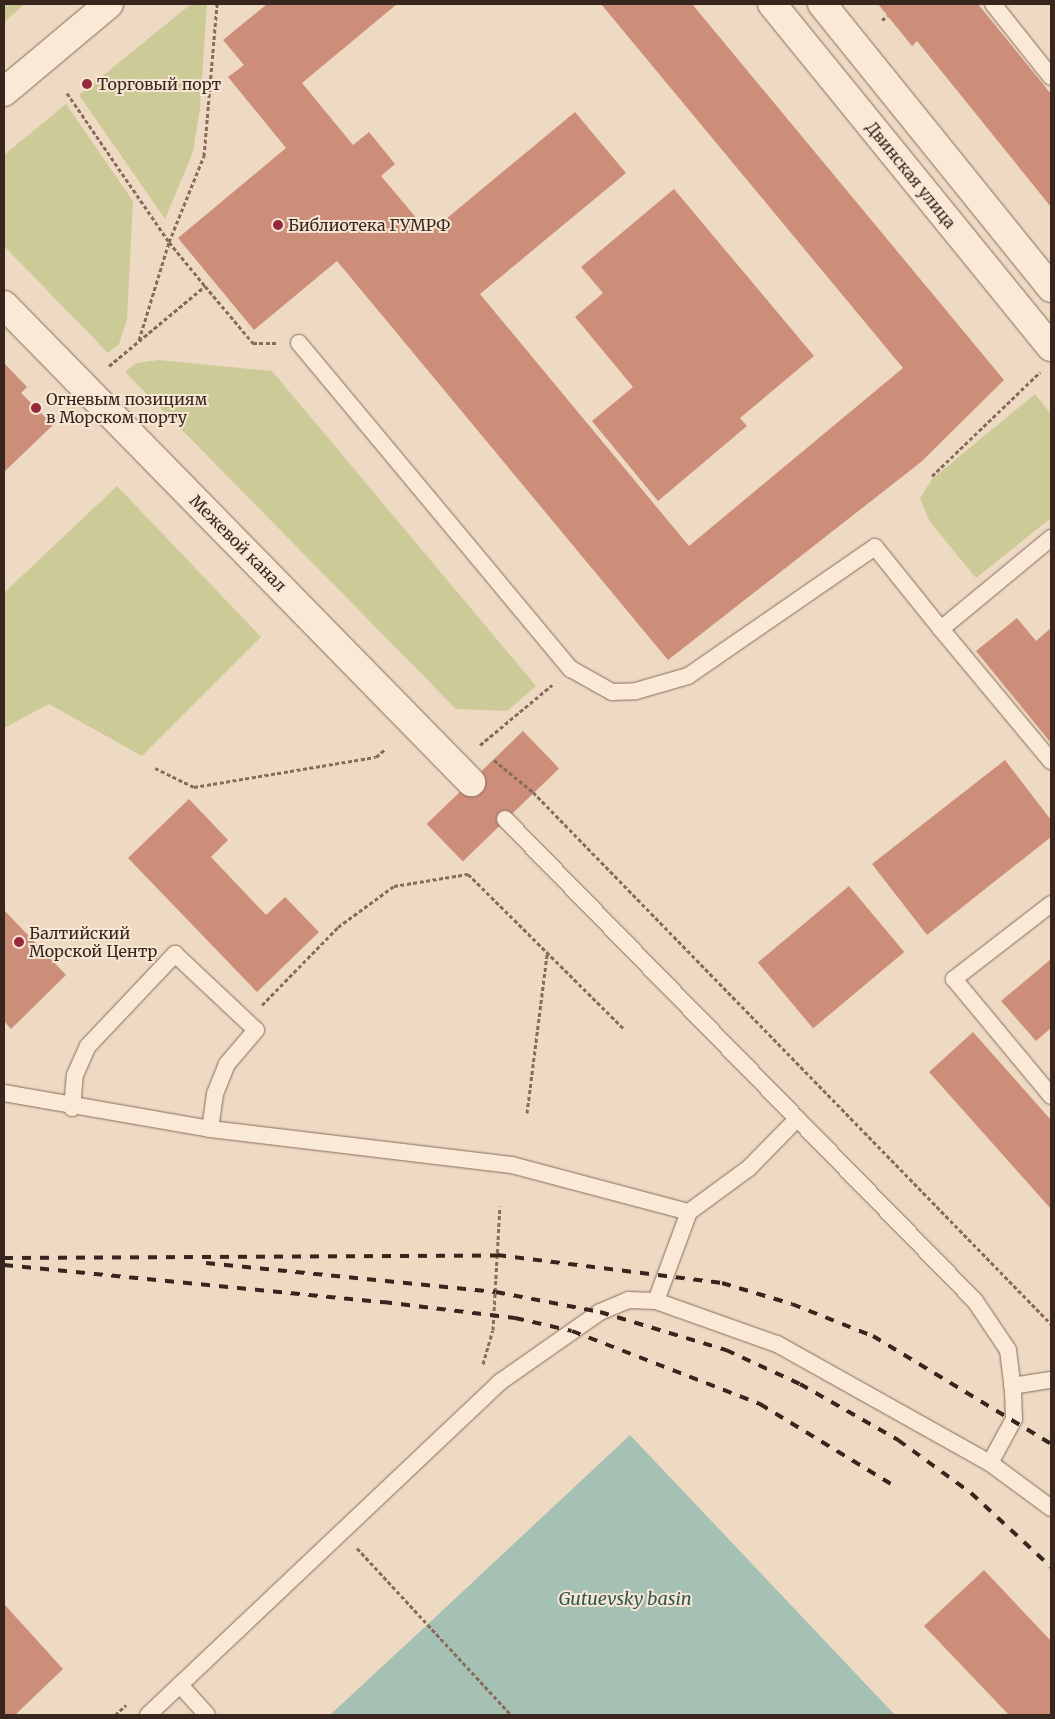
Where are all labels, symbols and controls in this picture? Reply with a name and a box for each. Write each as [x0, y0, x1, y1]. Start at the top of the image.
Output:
place label: Торговый порт [97, 74, 221, 94]
marker: Торговый порт [81, 78, 93, 90]
street label: Двинская улица [862, 118, 960, 232]
place label: Библиотека ГУМРФ [288, 215, 450, 235]
marker: Библиотека ГУМРФ [272, 219, 284, 231]
place label: Огневым позициям в Морском порту [46, 389, 207, 427]
marker: Огневым позициям в Морском порту [30, 402, 42, 414]
street label: Межевой канал [186, 491, 290, 595]
place label: Балтийский Морской Центр [29, 923, 157, 961]
marker: Балтийский Морской Центр [13, 936, 25, 948]
water label: Gutuevsky basin [558, 1588, 692, 1610]

